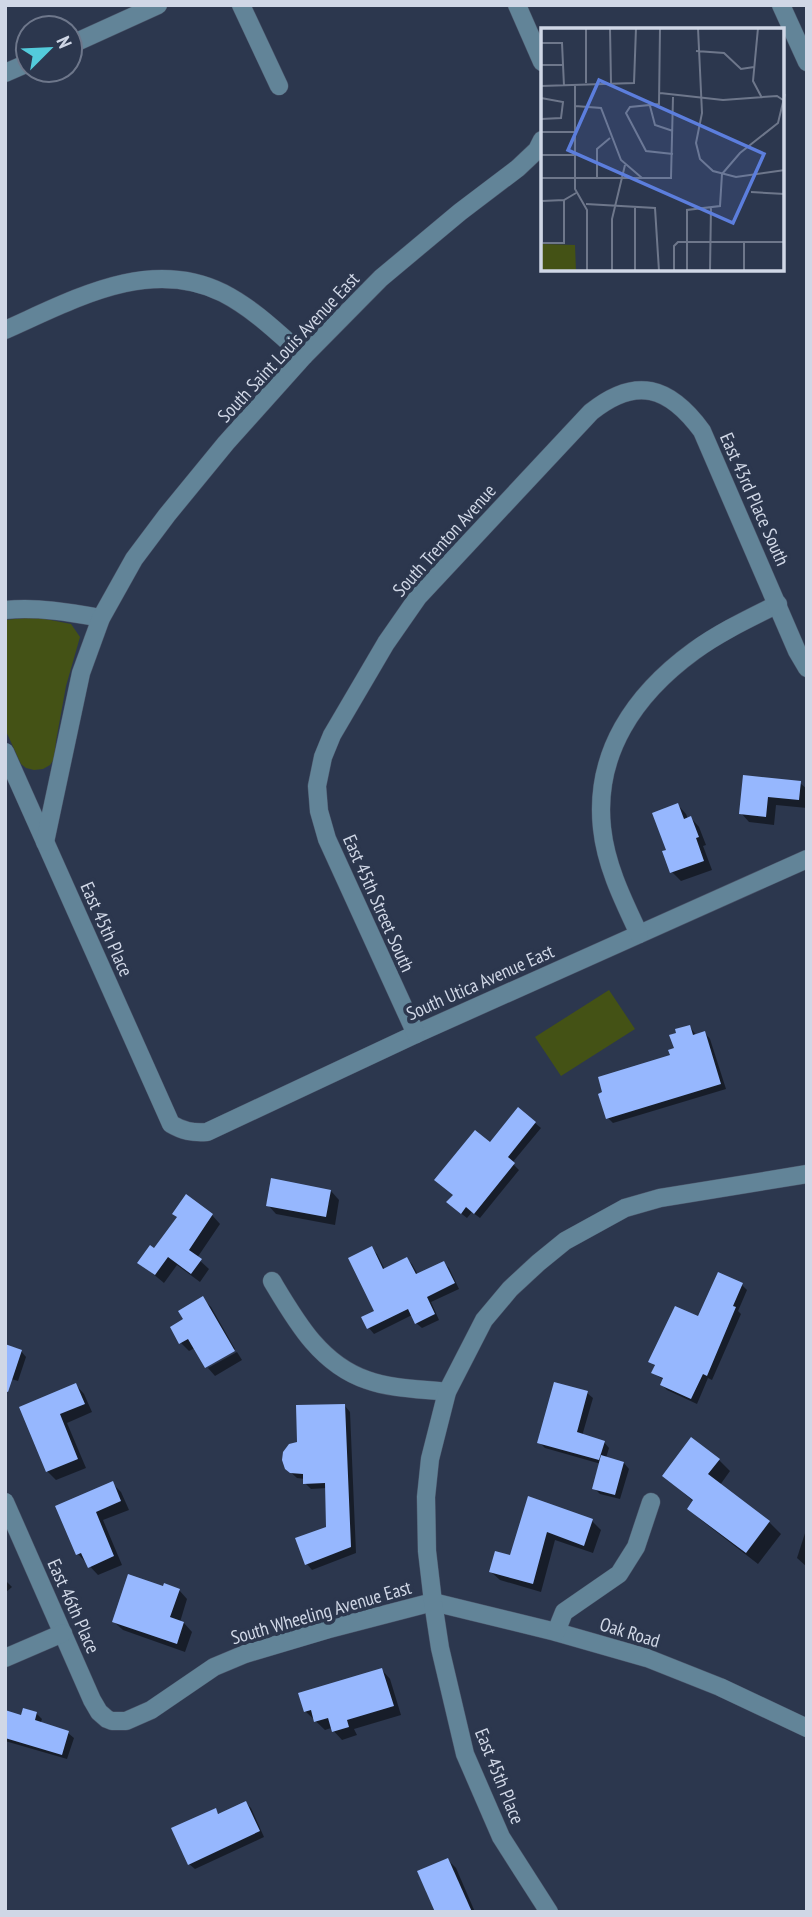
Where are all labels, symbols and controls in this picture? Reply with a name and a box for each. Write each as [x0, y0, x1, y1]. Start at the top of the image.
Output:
north arrow [14, 14, 84, 84]
inset map [541, 28, 784, 271]
text: N [51, 33, 78, 52]
street label: South Saint Louis Avenue East [212, 266, 364, 427]
street label: East 43rd Place South [715, 429, 795, 569]
street label: South Trenton Avenue [387, 479, 501, 601]
street label: East 45th Street South [338, 831, 420, 975]
street label: East 45th Place [75, 878, 139, 980]
street label: South Utica Avenue East [403, 938, 558, 1025]
street label: East 46th Place [42, 1555, 106, 1657]
street label: South Wheeling Avenue East [228, 1575, 415, 1649]
street label: Oak Road [597, 1612, 663, 1652]
street label: East 45th Place [470, 1725, 530, 1827]

